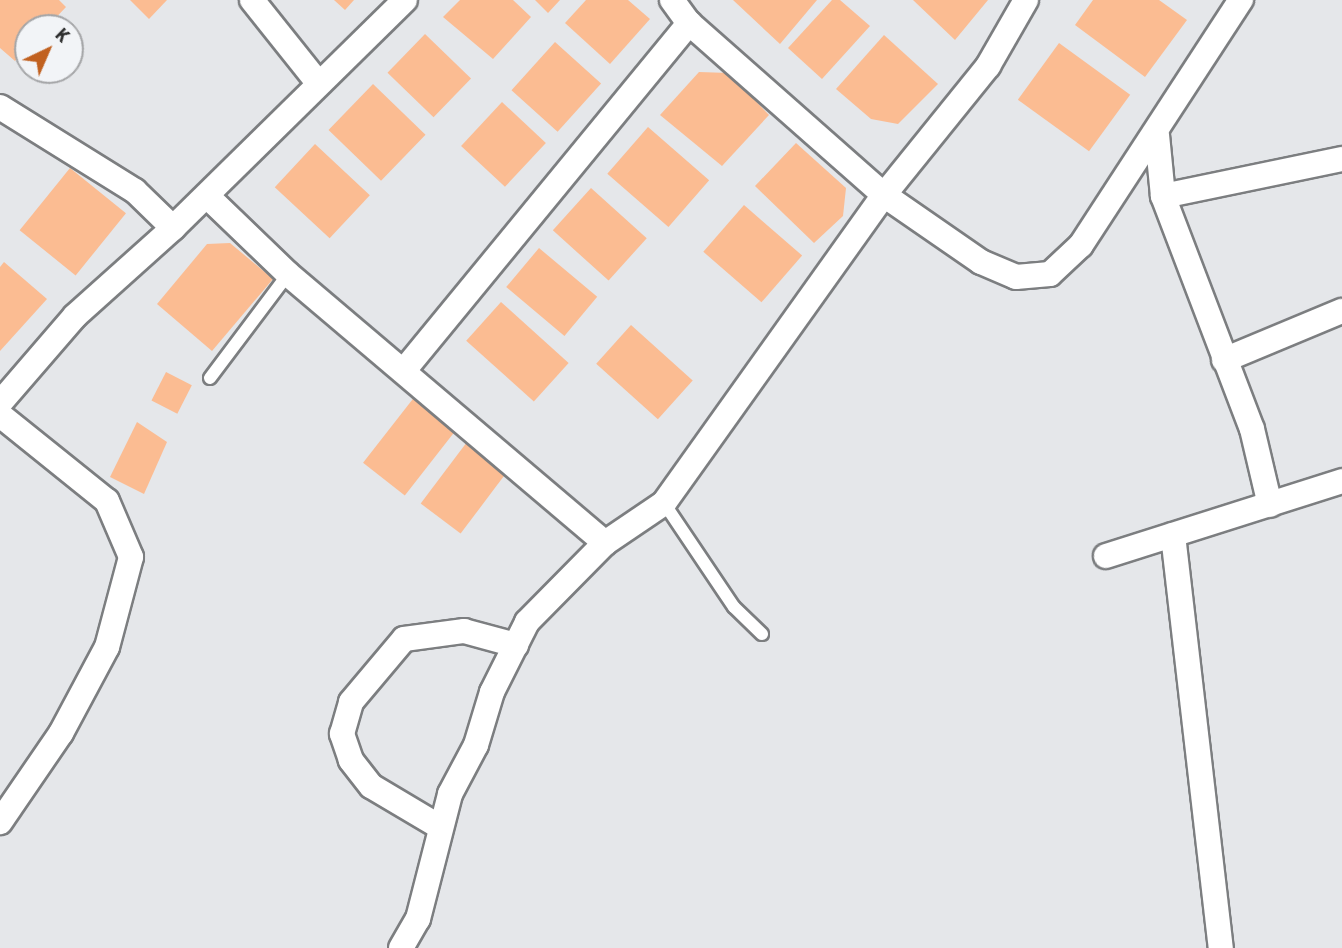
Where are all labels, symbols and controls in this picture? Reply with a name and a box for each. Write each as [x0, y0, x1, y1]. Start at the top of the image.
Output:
north arrow [14, 14, 84, 84]
text: K [51, 23, 74, 47]

